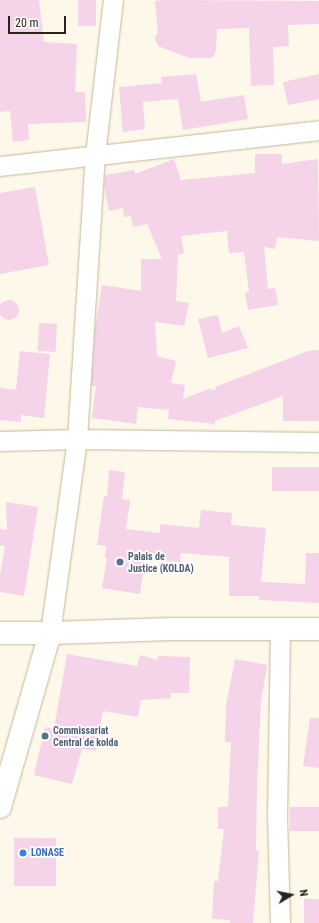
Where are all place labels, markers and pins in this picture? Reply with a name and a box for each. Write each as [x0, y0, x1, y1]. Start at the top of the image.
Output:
place label: Palais de Justice (KOLDA) [128, 550, 194, 574]
marker: Palais de Justice (KOLDA) [115, 557, 125, 567]
place label: Commissariat Central de kolda [53, 724, 118, 748]
marker: Commissariat Central de kolda [40, 731, 50, 741]
place label: LONASE [31, 847, 64, 859]
marker: LONASE [18, 848, 28, 858]

